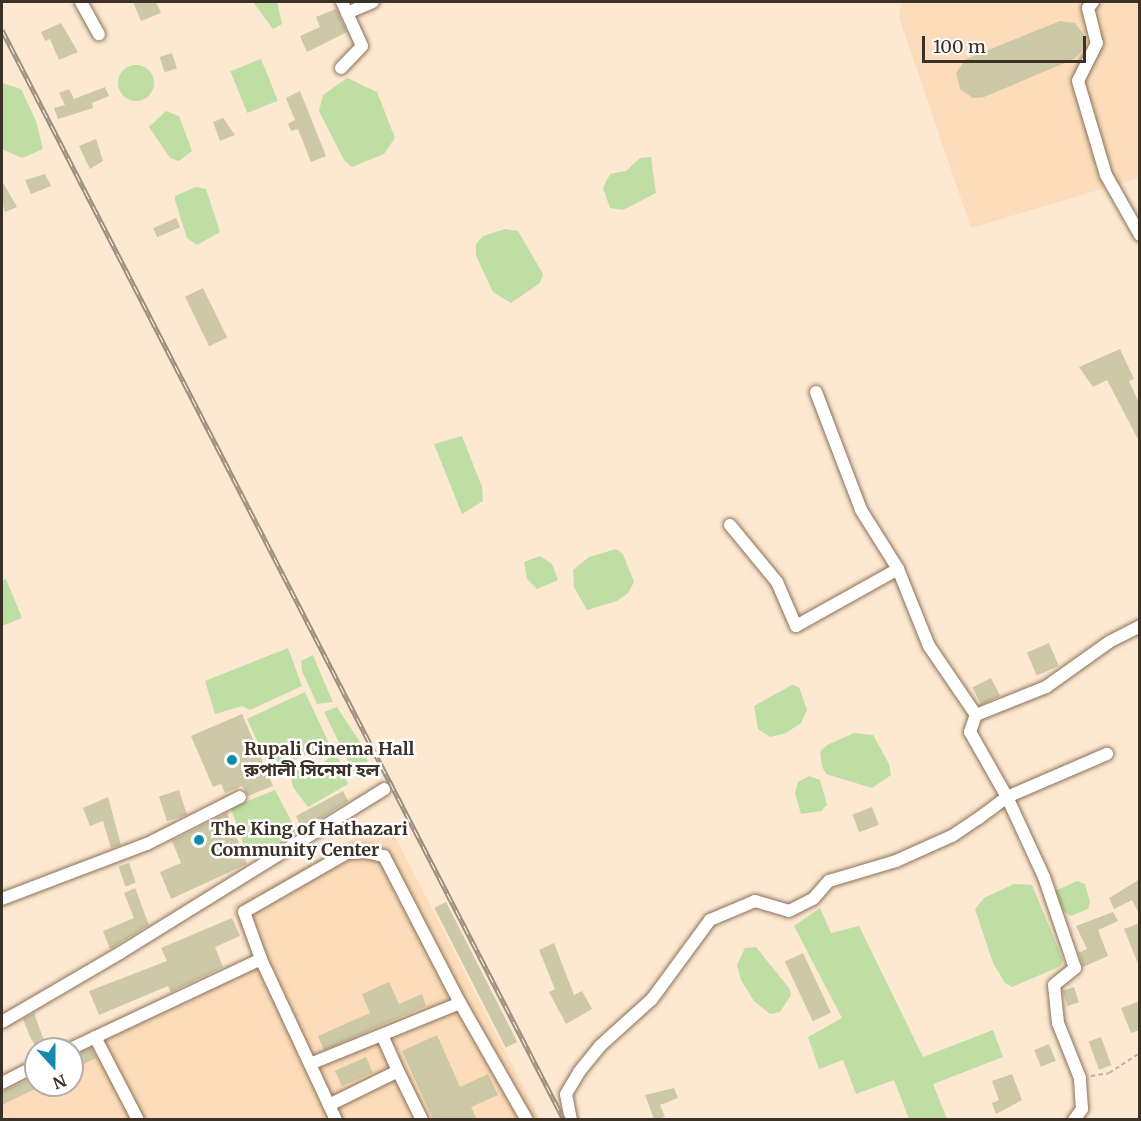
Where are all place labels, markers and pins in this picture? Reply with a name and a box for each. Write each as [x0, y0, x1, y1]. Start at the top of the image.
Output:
place label: Rupali Cinema Hall রুপালী সিনেমা হল [244, 739, 414, 782]
marker: Rupali Cinema Hall রুপালী সিনেমা হল [225, 753, 239, 767]
place label: The King of Hathazari Community Center [211, 819, 408, 862]
marker: The King of Hathazari Community Center [192, 833, 206, 847]

